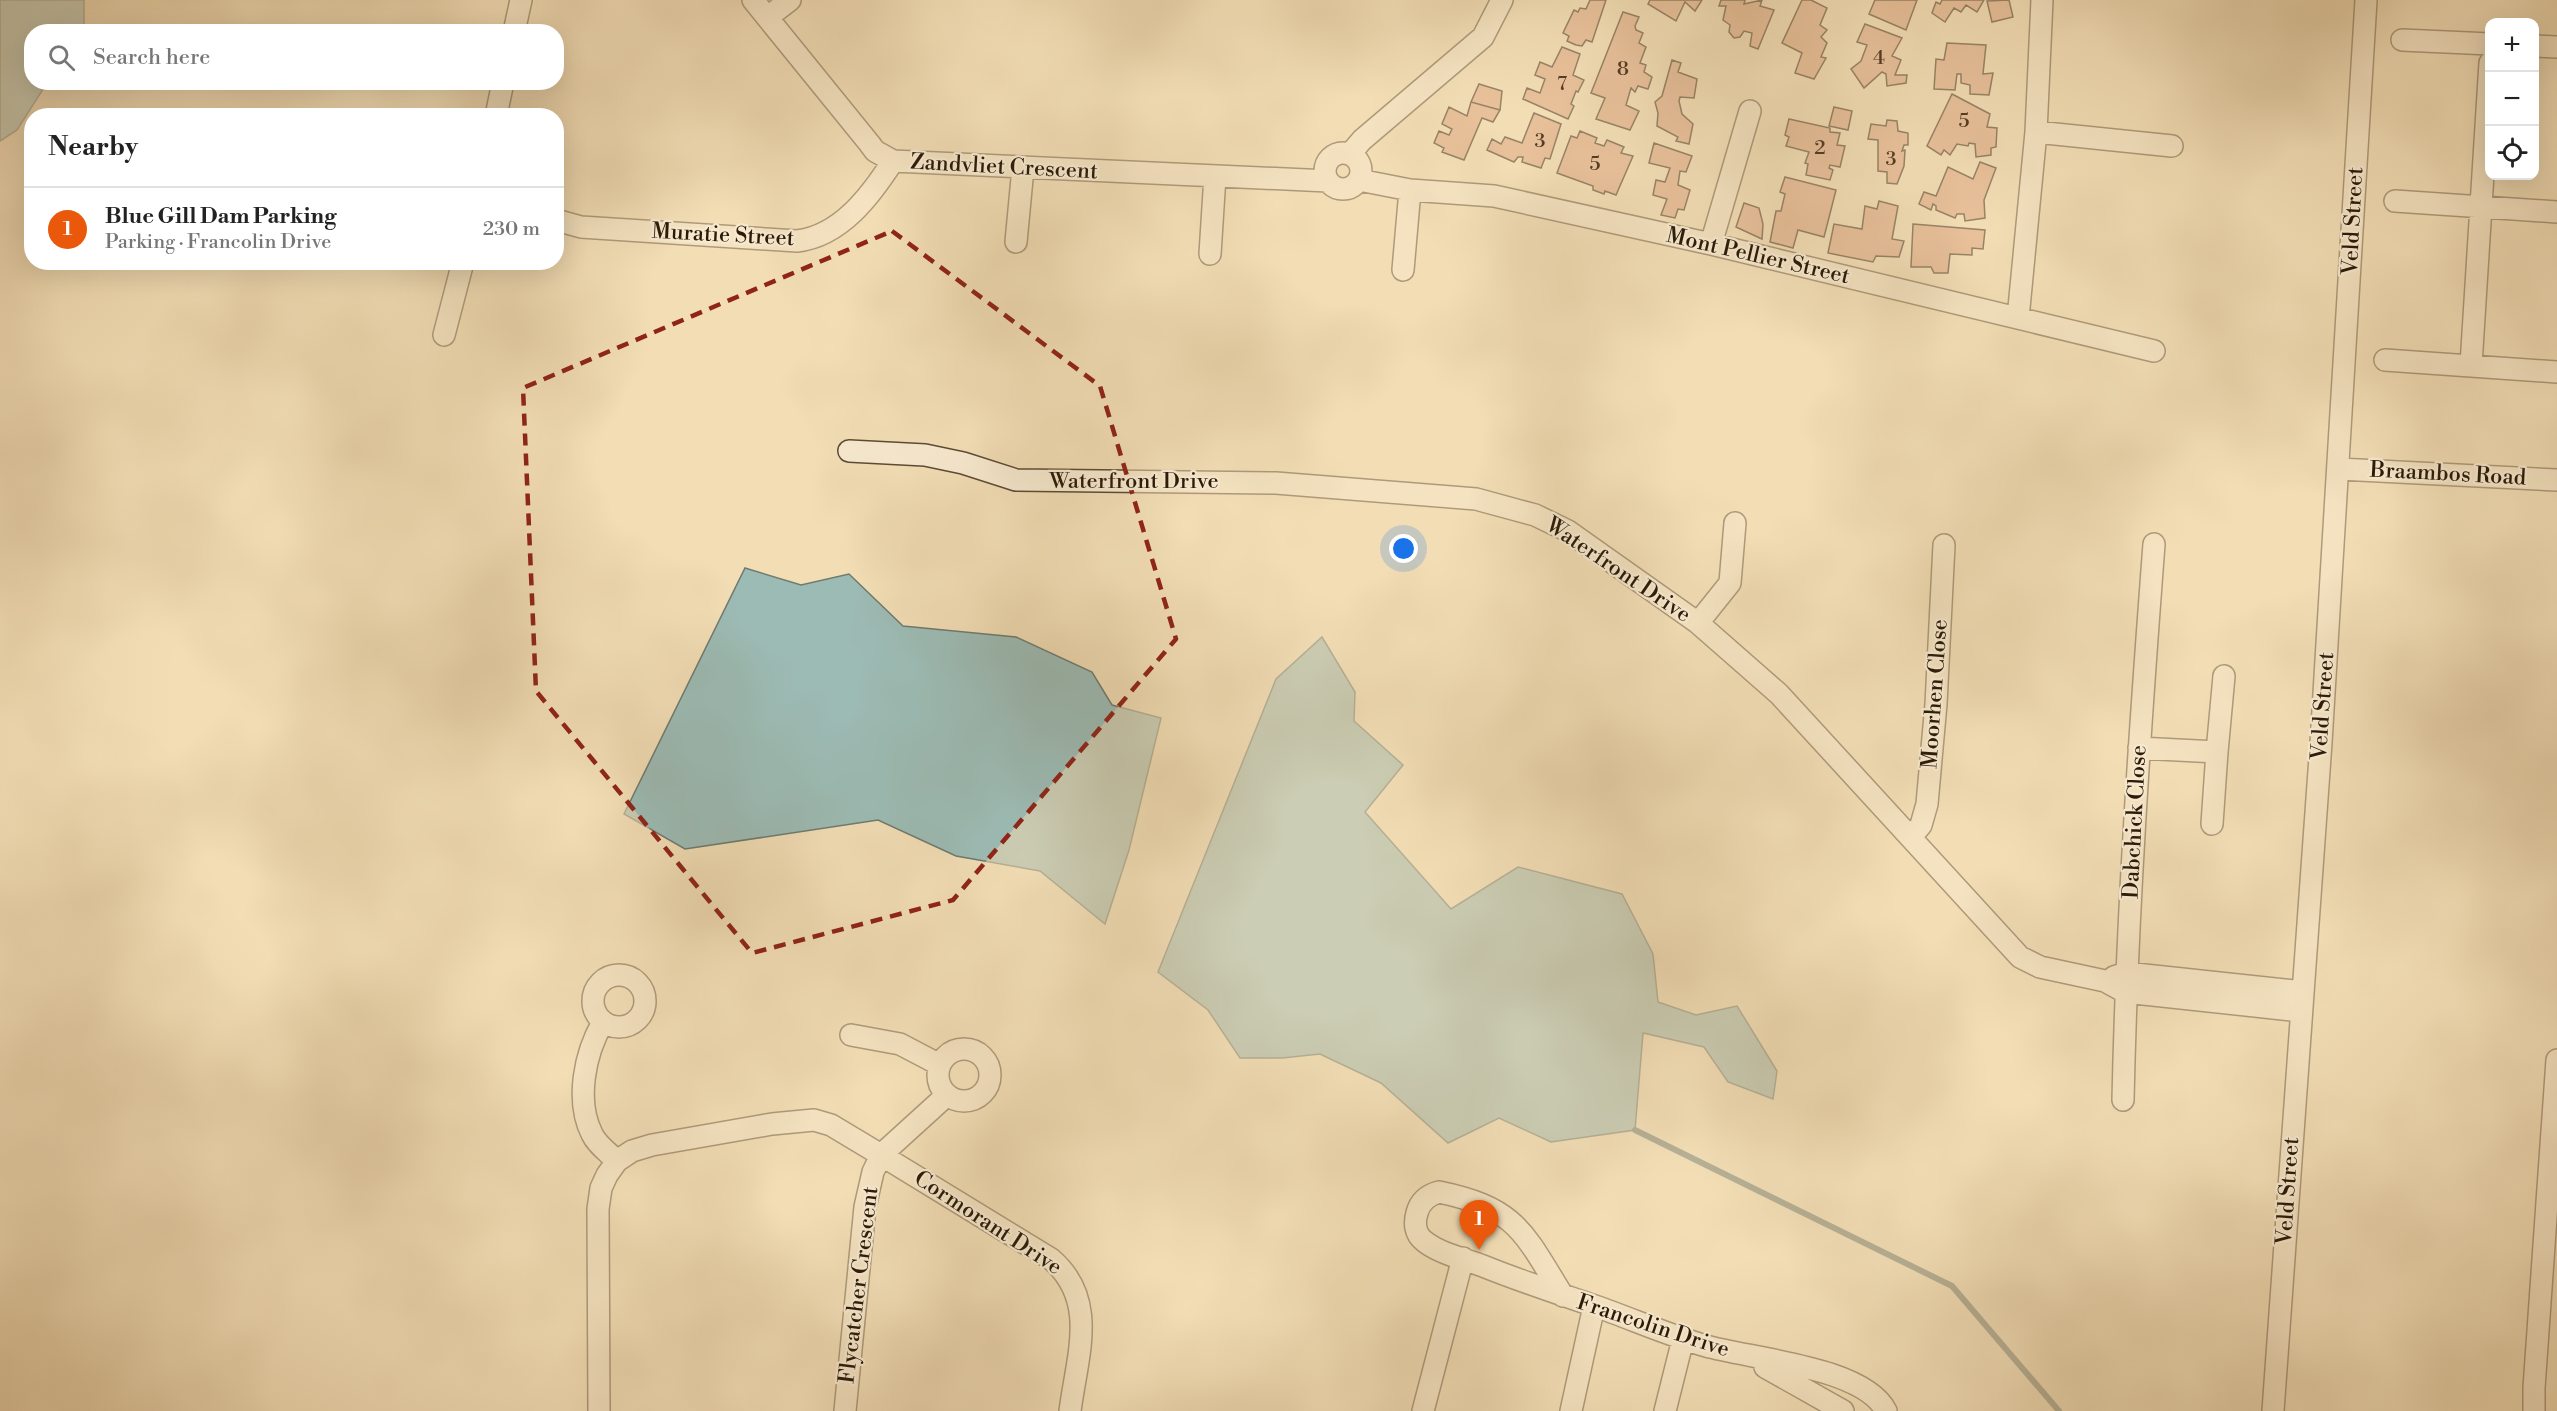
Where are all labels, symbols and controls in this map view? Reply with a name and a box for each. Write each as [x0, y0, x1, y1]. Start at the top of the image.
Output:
map controls [2485, 18, 2539, 180]
button: + [2485, 18, 2539, 72]
search box [24, 24, 564, 90]
icon: search [45, 41, 78, 74]
text: Search here [93, 44, 210, 71]
house number: 4 [1873, 46, 1885, 71]
house number: 8 [1617, 57, 1629, 82]
house number: 7 [1557, 72, 1567, 97]
button: − [2485, 72, 2539, 126]
house number: 5 [1958, 109, 1970, 134]
button: locate [2485, 126, 2539, 180]
house number: 3 [1534, 129, 1546, 154]
text: Nearby [48, 131, 138, 163]
house number: 2 [1814, 136, 1826, 161]
house number: 3 [1885, 147, 1897, 172]
street label: Zandvliet Crescent [910, 149, 1099, 185]
house number: 5 [1589, 152, 1601, 177]
street label: Veld Street [2337, 166, 2369, 277]
text: Blue Gill Dam Parking [105, 203, 337, 230]
text: 1 [63, 217, 72, 242]
text: 230 m [483, 217, 540, 242]
street label: Muratie Street [651, 218, 795, 252]
street label: Mont Pellier Street [1664, 222, 1852, 290]
text: Parking · Francolin Drive [105, 230, 331, 255]
street label: Braambos Road [2368, 456, 2527, 492]
street label: Waterfront Drive [1048, 468, 1219, 495]
street label: Waterfront Drive [1539, 511, 1696, 629]
your location [1389, 534, 1418, 563]
street label: Moorhen Close [1916, 618, 1954, 770]
street label: Veld Street [2306, 651, 2340, 762]
street label: Dabchick Close [2117, 744, 2153, 900]
street label: Veld Street [2271, 1136, 2305, 1247]
street label: Cormorant Drive [909, 1165, 1067, 1281]
street label: Flycatcher Crescent [834, 1185, 885, 1385]
pin: 1 [1460, 1200, 1498, 1250]
street label: Francolin Drive [1573, 1289, 1733, 1363]

